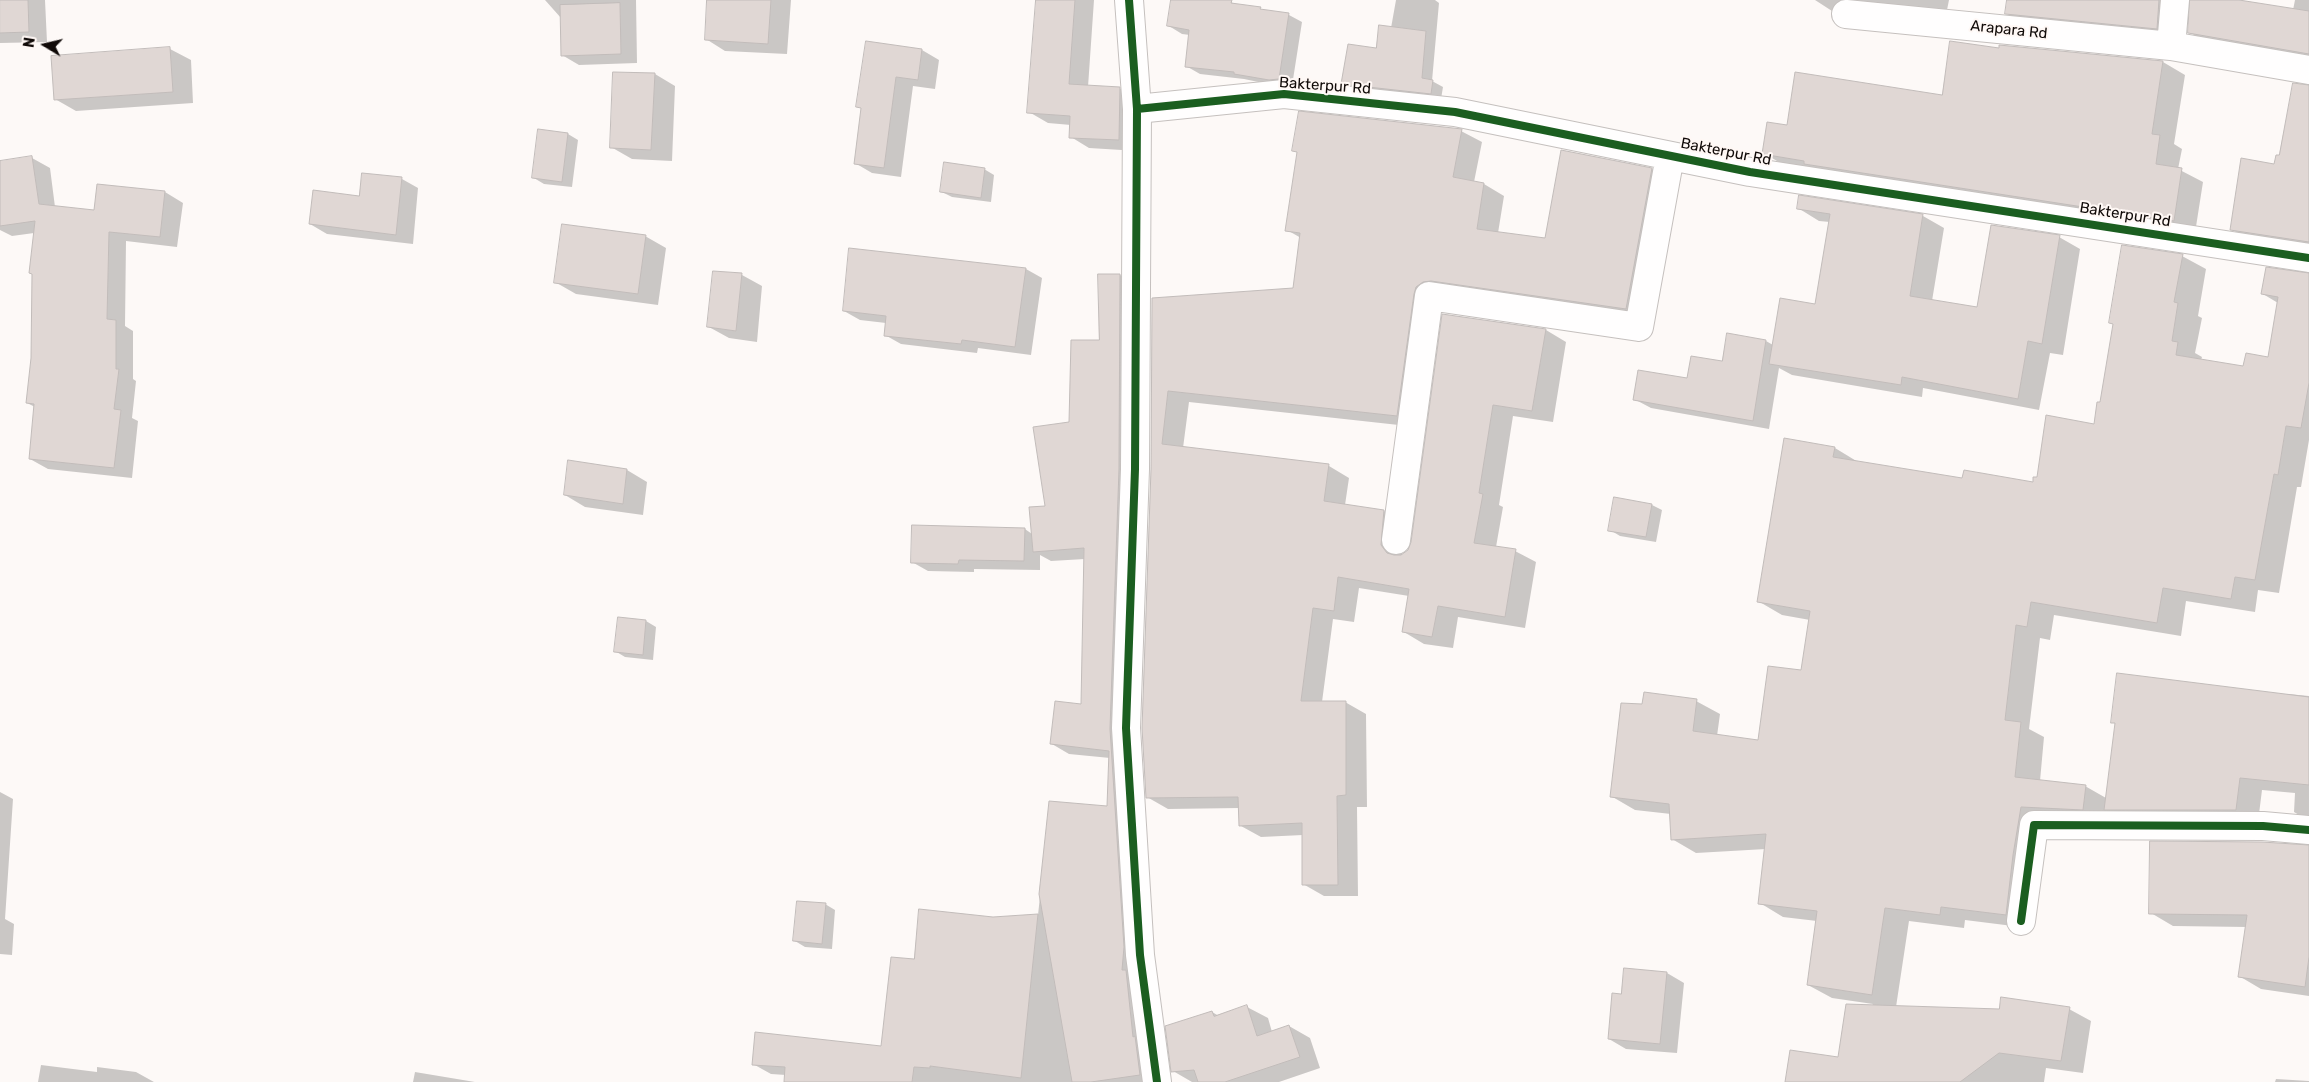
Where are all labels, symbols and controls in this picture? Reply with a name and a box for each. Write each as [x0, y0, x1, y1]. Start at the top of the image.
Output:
street label: Arapara Rd [1970, 17, 2048, 43]
north arrow [20, 20, 70, 70]
text: N [21, 36, 39, 49]
street label: Bakterpur Rd [1278, 74, 1372, 98]
street label: Bakterpur Rd [1679, 134, 1773, 170]
street label: Bakterpur Rd [2078, 199, 2172, 231]

